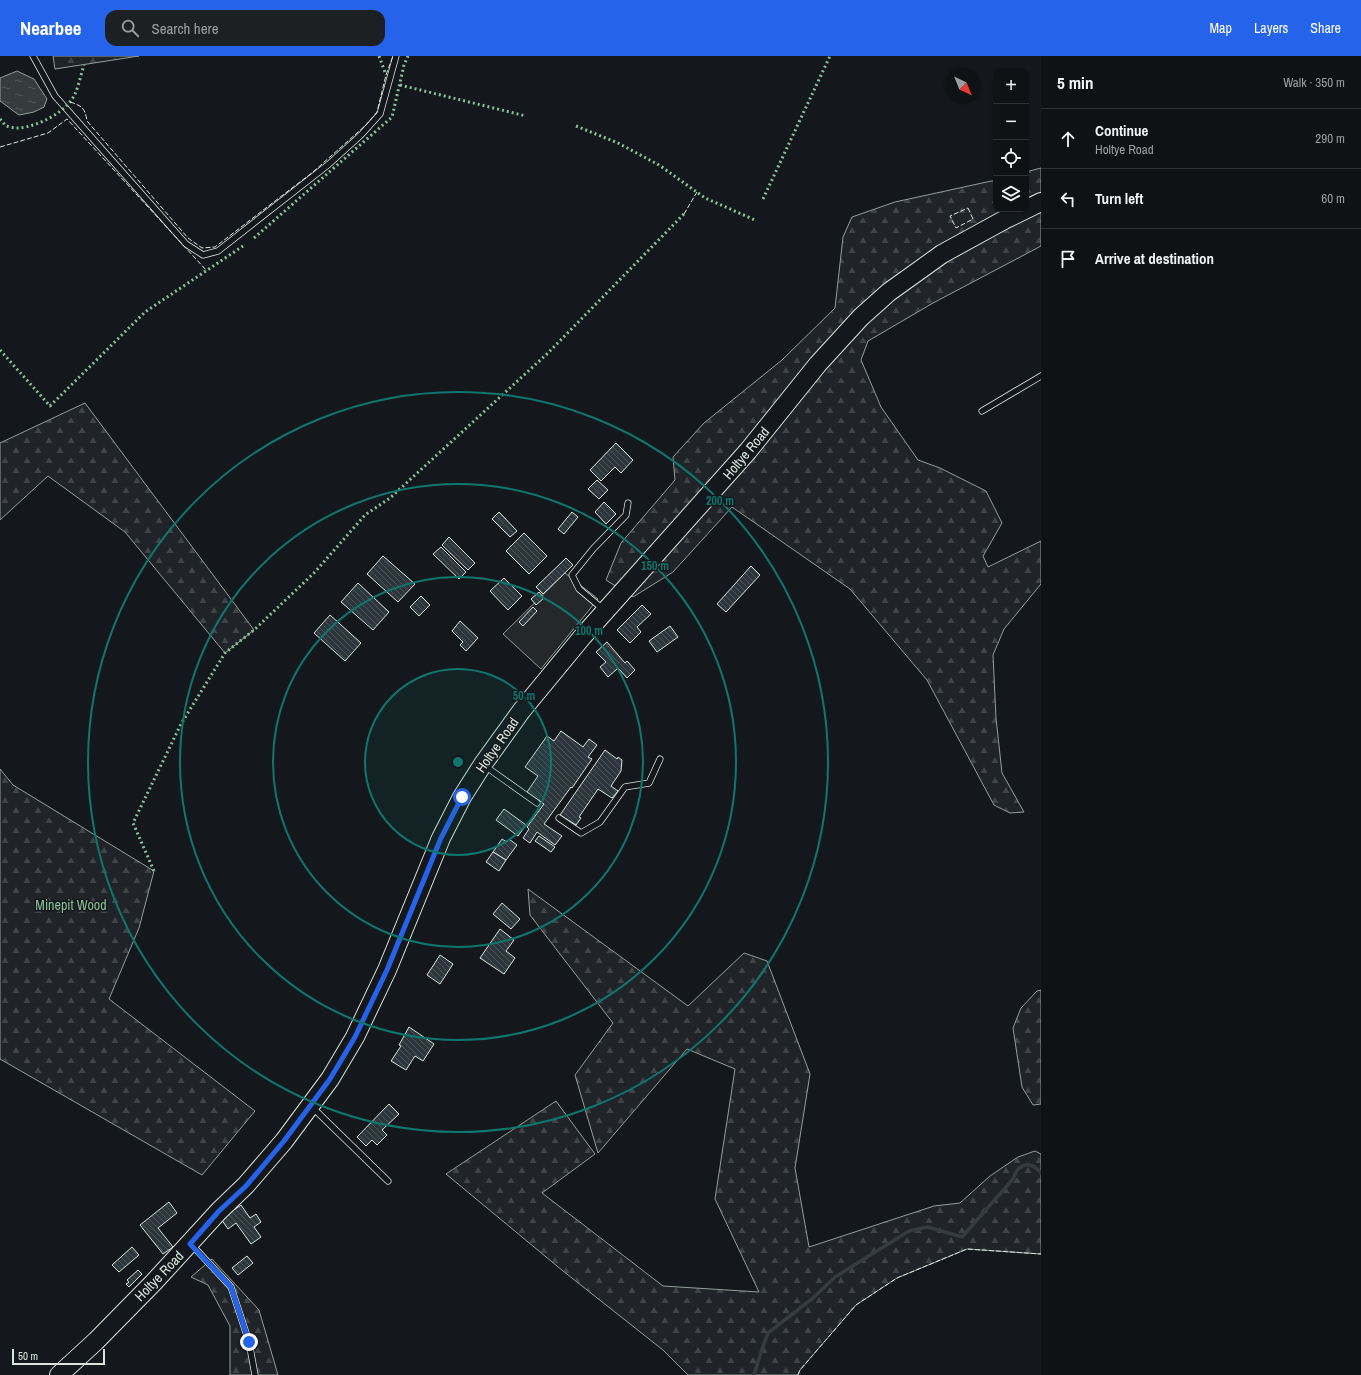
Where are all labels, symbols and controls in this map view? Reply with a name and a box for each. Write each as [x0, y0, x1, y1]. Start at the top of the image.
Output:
search box [105, 10, 385, 46]
text: Nearbee [20, 15, 81, 41]
icon: search [119, 17, 141, 39]
text: Search here [151, 18, 219, 39]
text: Map [1210, 19, 1232, 37]
text: Layers [1254, 19, 1288, 37]
text: Share [1310, 19, 1341, 37]
north arrow [945, 68, 981, 104]
map controls [993, 68, 1029, 212]
button: + [993, 68, 1029, 104]
text: 5 min [1057, 71, 1093, 94]
text: Walk · 350 m [1283, 74, 1345, 91]
button: − [993, 104, 1029, 140]
text: Continue [1095, 120, 1148, 141]
icon: ahead [1057, 128, 1079, 150]
text: 290 m [1315, 130, 1345, 147]
button: locate [993, 140, 1029, 176]
text: Holtye Road [1095, 141, 1154, 158]
button: layers [993, 176, 1029, 212]
icon: left [1057, 188, 1079, 210]
text: Turn left [1095, 188, 1143, 209]
text: 60 m [1321, 190, 1345, 207]
icon: arrive [1057, 248, 1079, 270]
text: Arrive at destination [1095, 248, 1214, 269]
street label: Holtye Road [719, 423, 773, 483]
text: 200 m [706, 493, 734, 509]
text: 150 m [641, 558, 669, 574]
text: 100 m [575, 623, 603, 639]
text: 50 m [513, 688, 535, 704]
street label: Holtye Road [472, 714, 522, 776]
centre of rings [451, 755, 465, 769]
route start [453, 788, 471, 806]
park label: Minepit Wood [35, 896, 107, 914]
street label: Holtye Road [131, 1247, 187, 1305]
route end [240, 1333, 258, 1351]
scale bar [12, 1347, 105, 1366]
text: 50 m [18, 1349, 38, 1363]

